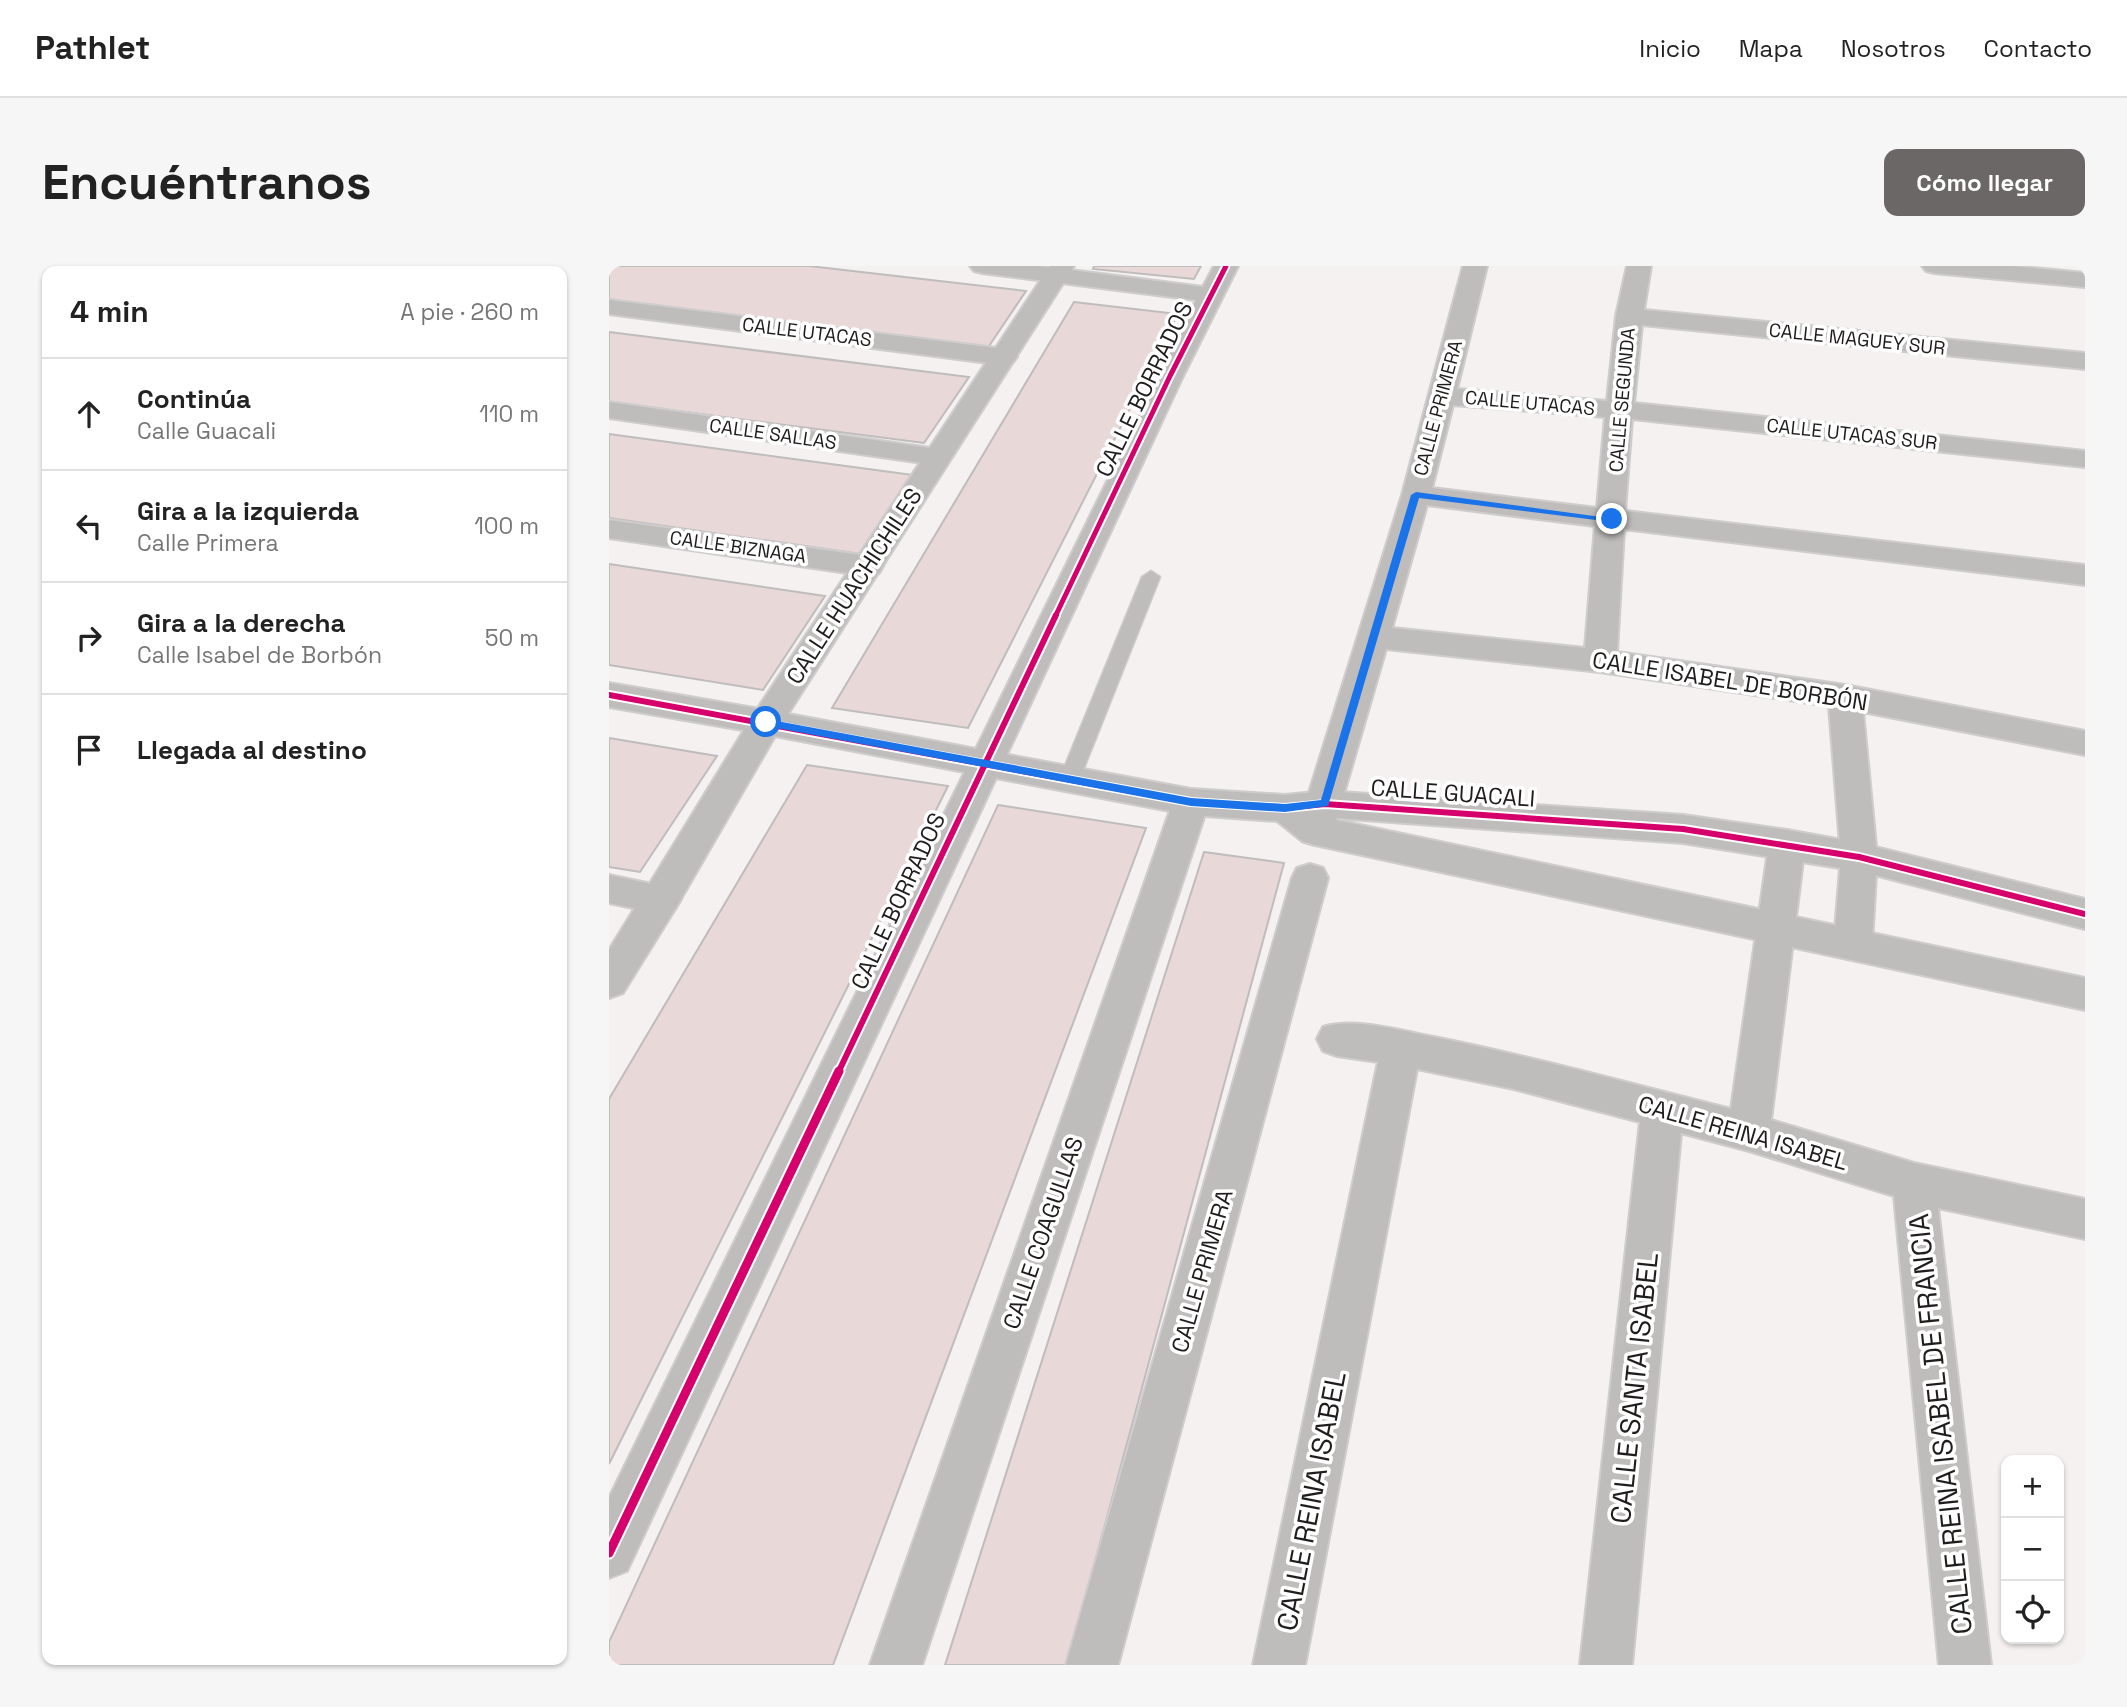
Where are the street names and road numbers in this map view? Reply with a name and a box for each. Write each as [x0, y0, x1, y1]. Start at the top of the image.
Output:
street label: CALLE BORRADOS [1088, 296, 1200, 482]
street label: CALLE UTACAS [741, 312, 873, 352]
street label: CALLE MAGUEY SUR [1768, 317, 1946, 361]
street label: CALLE SEGUNDA [1603, 327, 1641, 473]
street label: CALLE PRIMERA [1408, 337, 1468, 479]
street label: CALLE UTACAS [1464, 385, 1596, 421]
street label: CALLE SALLAS [708, 413, 838, 455]
street label: CALLE UTACAS SUR [1765, 413, 1939, 455]
street label: CALLE HUACHICHILES [779, 482, 929, 690]
street label: CALLE BIZNAGA [668, 525, 808, 569]
street label: CALLE ISABEL DE BORBÓN [1590, 644, 1870, 718]
street label: CALLE GUACALI [1370, 772, 1536, 814]
street label: CALLE BORRADOS [844, 808, 952, 994]
street label: CALLE REINA ISABEL [1635, 1089, 1851, 1177]
street label: CALLE COAGULLAS [996, 1133, 1090, 1333]
street label: CALLE PRIMERA [1164, 1186, 1240, 1356]
street label: CALLE REINA ISABEL DE FRANCIA [1900, 1212, 1980, 1636]
street label: CALLE SANTA ISABEL [1602, 1251, 1666, 1525]
street label: CALLE REINA ISABEL [1268, 1368, 1354, 1634]

